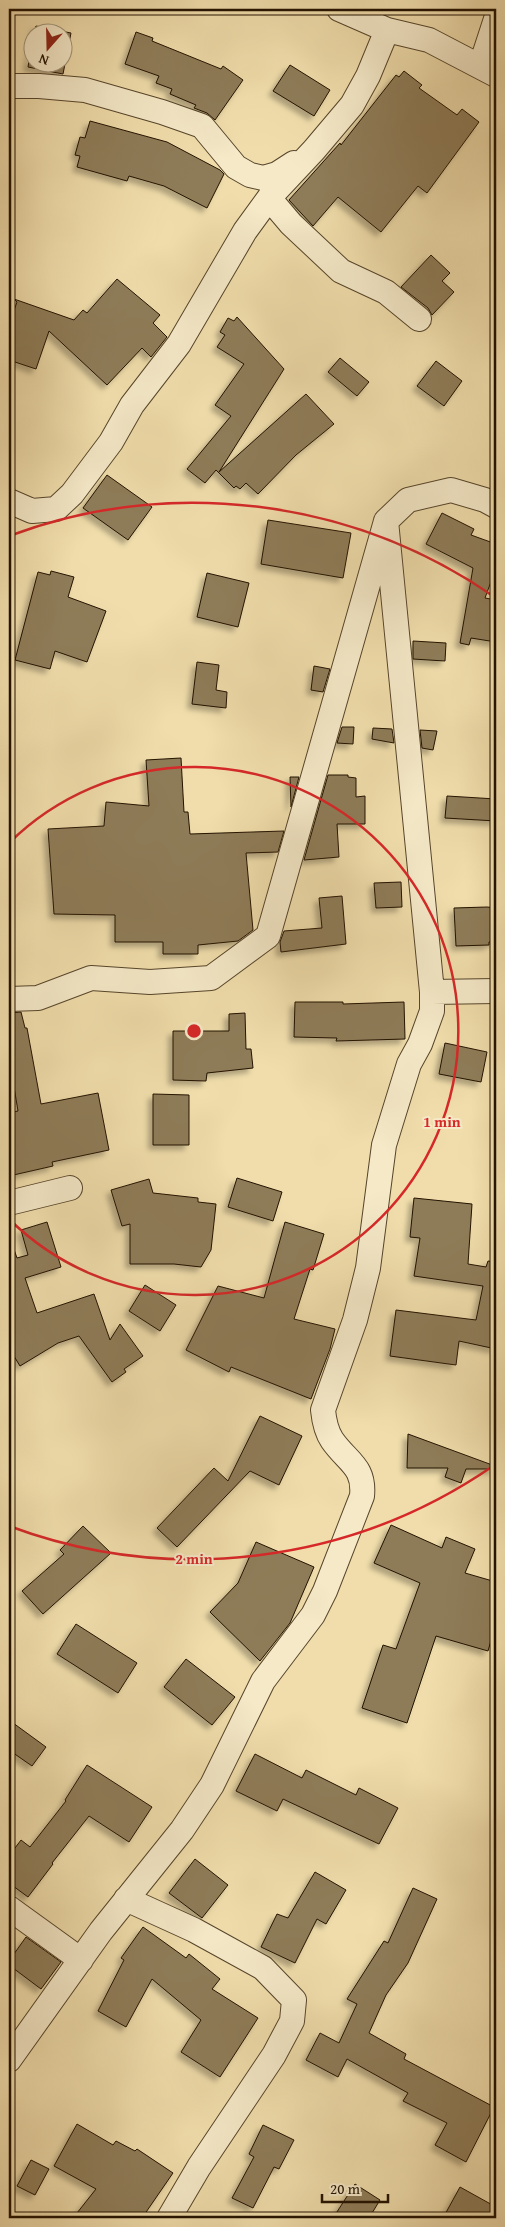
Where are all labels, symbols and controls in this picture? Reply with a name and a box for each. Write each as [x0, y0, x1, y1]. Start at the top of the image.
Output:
north arrow [22, 22, 72, 72]
text: N [35, 49, 51, 71]
centre of rings [185, 1022, 203, 1040]
text: 1 min [423, 1111, 461, 1132]
text: 2 min [175, 1548, 213, 1569]
scale bar [322, 2172, 389, 2204]
text: 20 m [330, 2178, 361, 2199]

